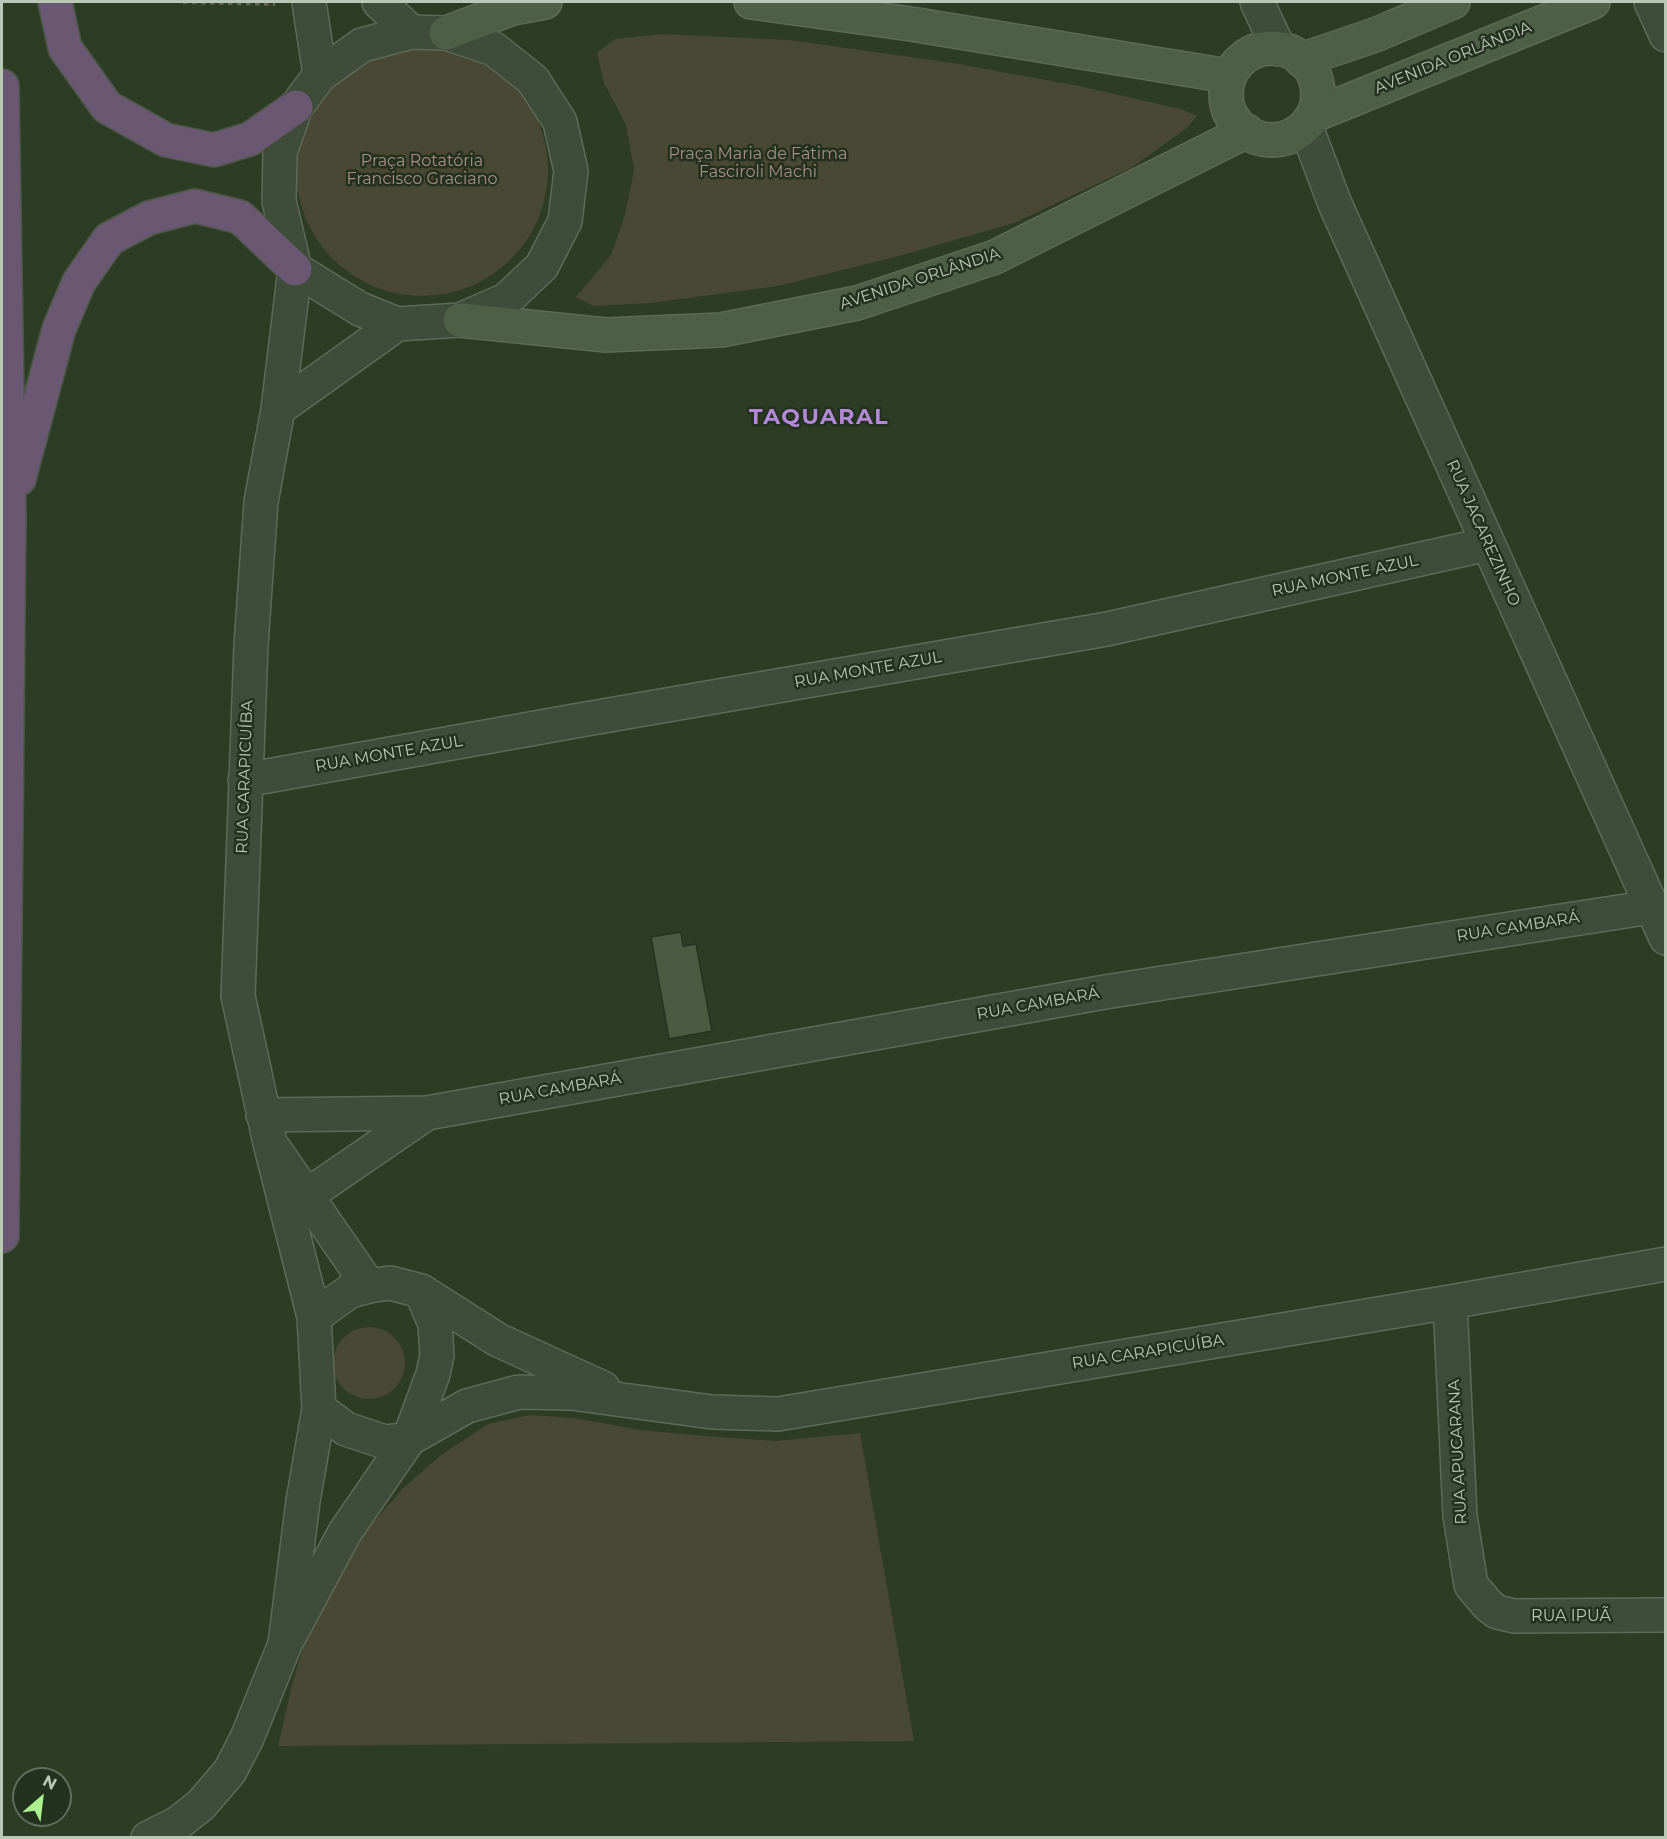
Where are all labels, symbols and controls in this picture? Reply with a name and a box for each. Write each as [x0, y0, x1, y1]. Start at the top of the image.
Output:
street label: AVENIDA ORLÂNDIA [1372, 18, 1534, 98]
park label: Praça Maria de Fátima Fasciroli Machi [668, 144, 848, 182]
park label: Praça Rotatória Francisco Graciano [346, 151, 498, 189]
street label: AVENIDA ORLÂNDIA [837, 244, 1003, 314]
district label: TAQUARAL [749, 405, 889, 431]
street label: RUA JACAREZINHO [1442, 457, 1524, 609]
street label: RUA MONTE AZUL [1270, 551, 1420, 601]
street label: RUA MONTE AZUL [793, 648, 943, 692]
street label: RUA CARAPICUÍBA [233, 700, 257, 854]
street label: RUA MONTE AZUL [314, 732, 464, 776]
street label: RUA CAMBARÁ [1455, 908, 1581, 946]
street label: RUA CAMBARÁ [975, 984, 1101, 1024]
street label: RUA CAMBARÁ [497, 1069, 623, 1109]
street label: RUA CARAPICUÍBA [1071, 1330, 1225, 1374]
street label: RUA APUCARANA [1445, 1379, 1471, 1525]
street label: RUA IPUÃ [1531, 1606, 1611, 1626]
north arrow [12, 1767, 72, 1827]
text: N [40, 1771, 60, 1794]

